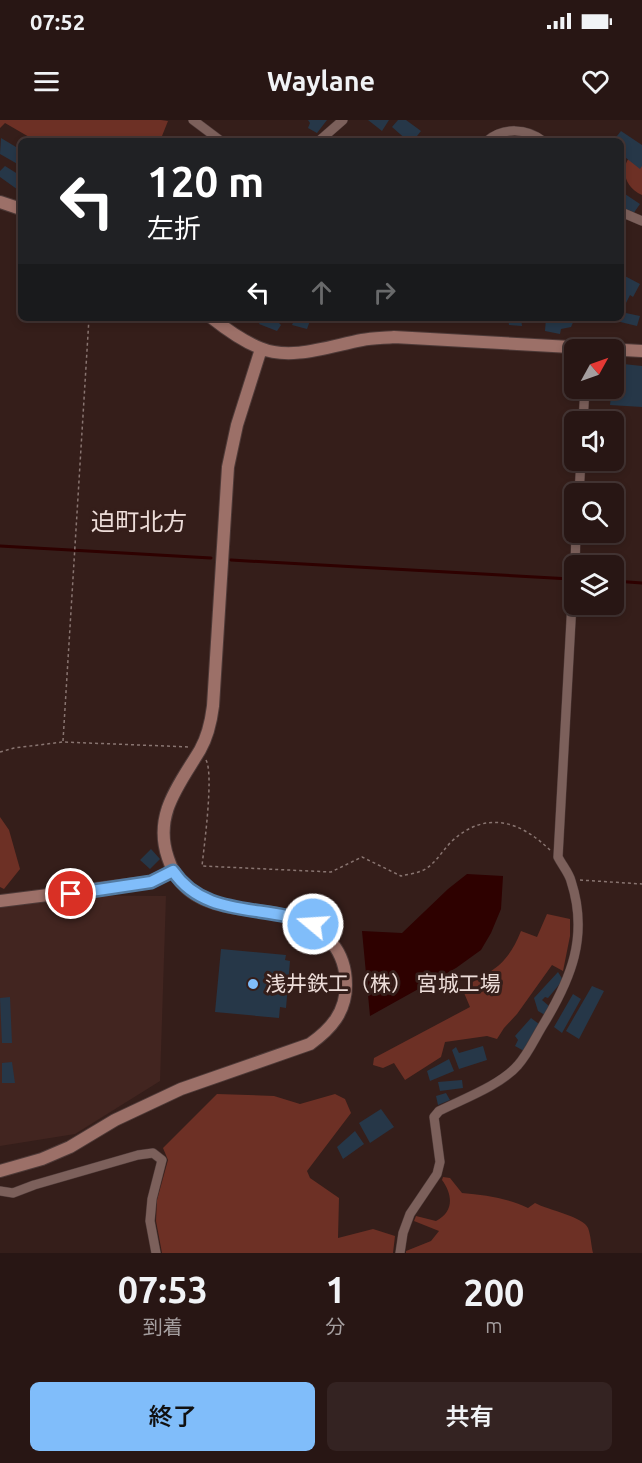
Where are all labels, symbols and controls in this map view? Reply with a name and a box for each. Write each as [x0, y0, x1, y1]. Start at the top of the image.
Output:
text: 07:52 [30, 9, 85, 34]
icon: menu [30, 65, 63, 98]
icon: heart [579, 65, 612, 98]
text: Waylane [267, 66, 375, 96]
text: 120 m [147, 158, 264, 205]
icon: left [48, 162, 126, 240]
text: 左折 [147, 213, 201, 243]
icon: left [242, 276, 275, 309]
icon: ahead [305, 276, 338, 309]
icon: right [368, 276, 401, 309]
north arrow [564, 339, 624, 399]
map controls [564, 339, 624, 615]
button: sound [564, 411, 624, 471]
button: search [564, 483, 624, 543]
district label: 迫町北方 [91, 508, 187, 535]
button: layers [564, 555, 624, 615]
pin [45, 868, 96, 919]
icon: arrive [54, 877, 87, 910]
position arrow [281, 892, 345, 956]
place label: 浅井鉄工（株） 宮城工場 [265, 971, 501, 995]
marker: 浅井鉄工（株） 宮城工場 [246, 977, 260, 991]
text: 07:53 [118, 1269, 208, 1310]
text: 1 [325, 1269, 346, 1310]
text: 200 [463, 1272, 524, 1313]
text: m [485, 1314, 503, 1337]
text: 到着 [143, 1315, 183, 1338]
text: 分 [326, 1315, 346, 1338]
button: 終了 [30, 1382, 315, 1451]
button: 共有 [327, 1382, 612, 1451]

